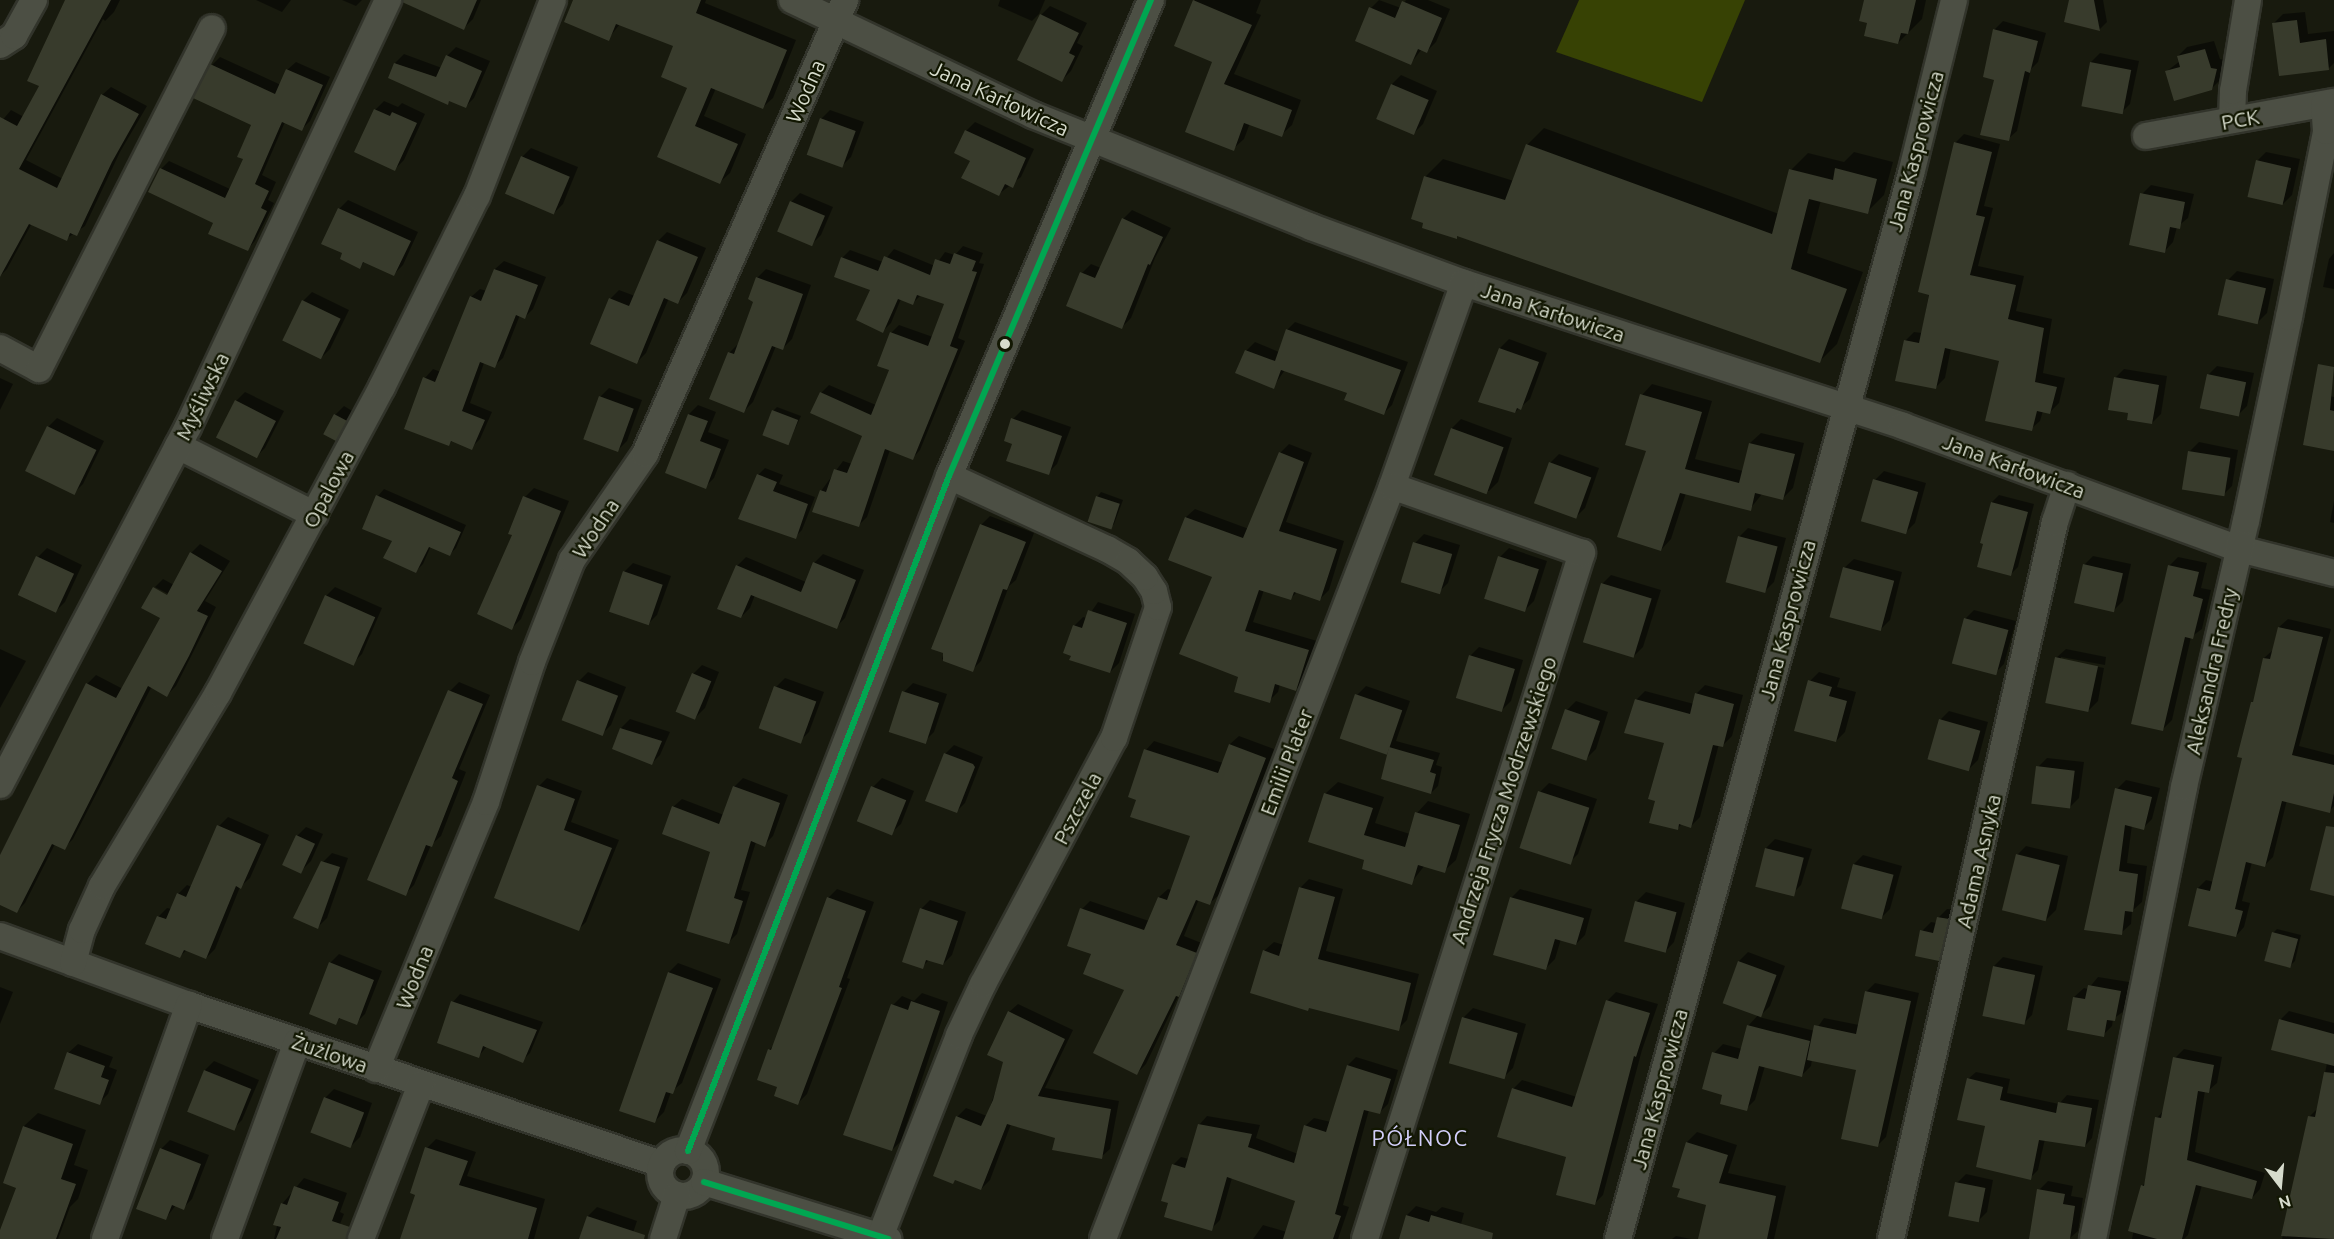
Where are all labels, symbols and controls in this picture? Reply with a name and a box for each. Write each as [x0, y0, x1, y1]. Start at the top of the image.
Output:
street label: Jana Karłowicza [927, 55, 1073, 141]
street label: Wodna [780, 56, 830, 126]
street label: Jana Kasprowicza [1881, 68, 1949, 234]
street label: PCK [2219, 103, 2261, 135]
street label: Jana Karłowicza [1478, 277, 1628, 347]
unlabelled marker [999, 338, 1011, 350]
street label: Myśliwska [170, 348, 234, 444]
street label: Jana Karłowicza [1939, 429, 2089, 503]
street label: Opalowa [297, 446, 359, 532]
street label: Wodna [566, 493, 624, 563]
street label: Jana Kasprowicza [1753, 537, 1821, 703]
street label: Aleksandra Fredry [2180, 585, 2242, 757]
street label: Andrzeja Frycza Modrzewskiego [1445, 653, 1561, 947]
street label: Emilii Plater [1254, 705, 1318, 819]
street label: Pszczela [1047, 768, 1107, 848]
street label: Adama Asnyka [1950, 792, 2006, 930]
street label: Wodna [390, 941, 438, 1013]
street label: Jana Kasprowicza [1625, 1006, 1693, 1172]
street label: Żużlowa [289, 1028, 371, 1078]
district label: PÓŁNOC [1371, 1125, 1469, 1151]
north arrow [2250, 1155, 2310, 1215]
text: N [2277, 1192, 2293, 1213]

